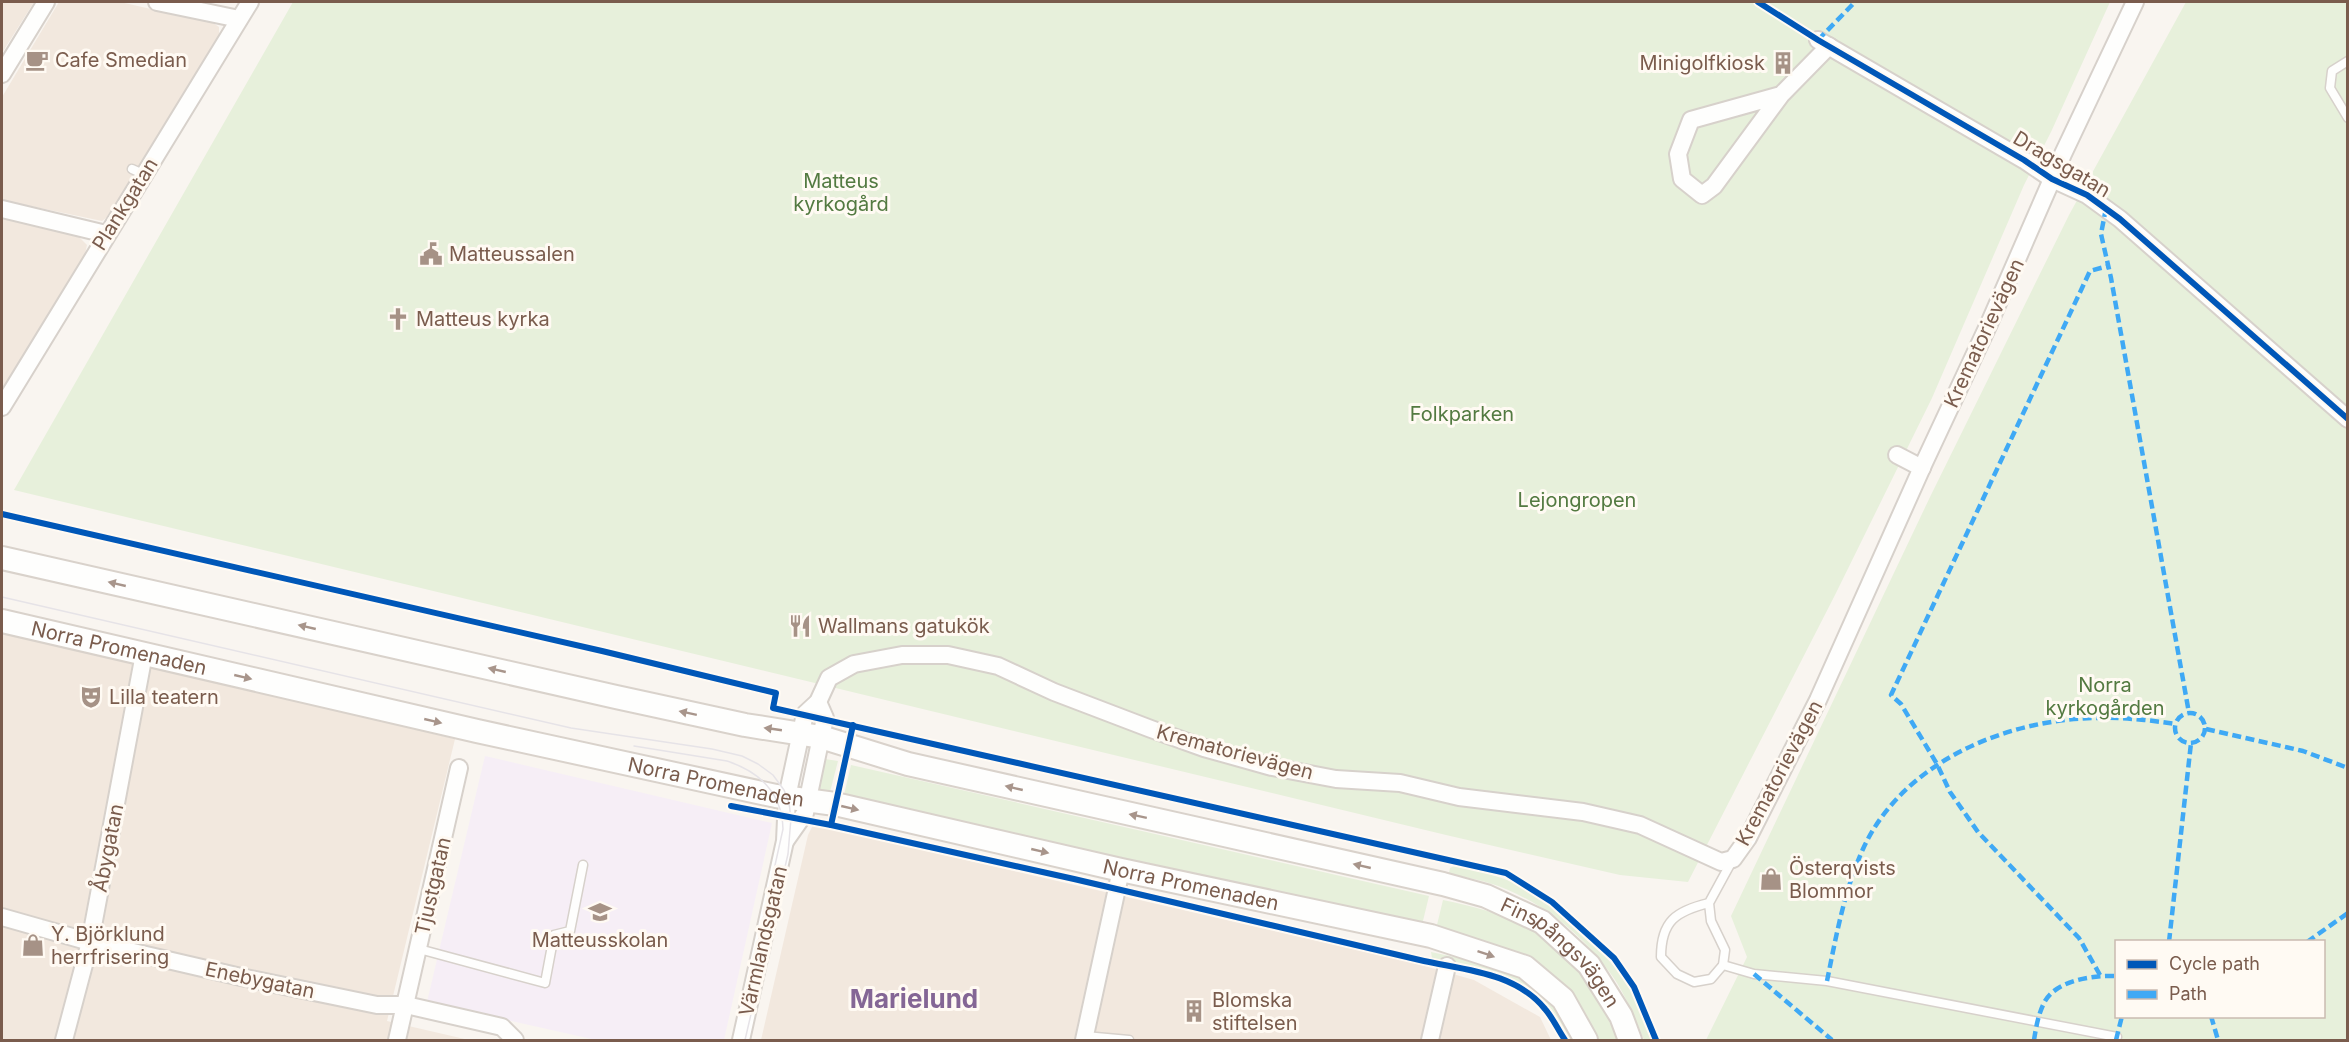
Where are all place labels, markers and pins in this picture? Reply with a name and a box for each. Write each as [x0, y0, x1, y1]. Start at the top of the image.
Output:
cafe icon: Cafe Smedian [24, 47, 50, 73]
place label: Cafe Smedian [55, 48, 187, 72]
building icon: Minigolfkiosk [1770, 50, 1796, 76]
place label: Minigolfkiosk [1640, 51, 1765, 75]
public building icon: Matteussalen [418, 241, 444, 267]
place label: Matteussalen [449, 242, 575, 266]
church icon: Matteus kyrka [385, 306, 411, 332]
place label: Matteus kyrka [416, 307, 550, 331]
restaurant icon: Wallmans gatukök [787, 613, 813, 639]
place label: Wallmans gatukök [818, 614, 990, 638]
theatre icon: Lilla teatern [78, 684, 104, 710]
place label: Lilla teatern [109, 685, 219, 709]
place label: Österqvists Blommor [1789, 856, 1896, 903]
shop icon: Österqvists Blommor [1758, 866, 1784, 892]
school or university icon: Matteusskolan [587, 899, 613, 925]
place label: Y. Björklund herrfrisering [51, 922, 169, 969]
place label: Matteusskolan [532, 928, 668, 952]
shop icon: Y. Björklund herrfrisering [20, 932, 46, 958]
place label: Blomska stiftelsen [1212, 988, 1298, 1035]
building icon: Blomska stiftelsen [1181, 998, 1207, 1024]

